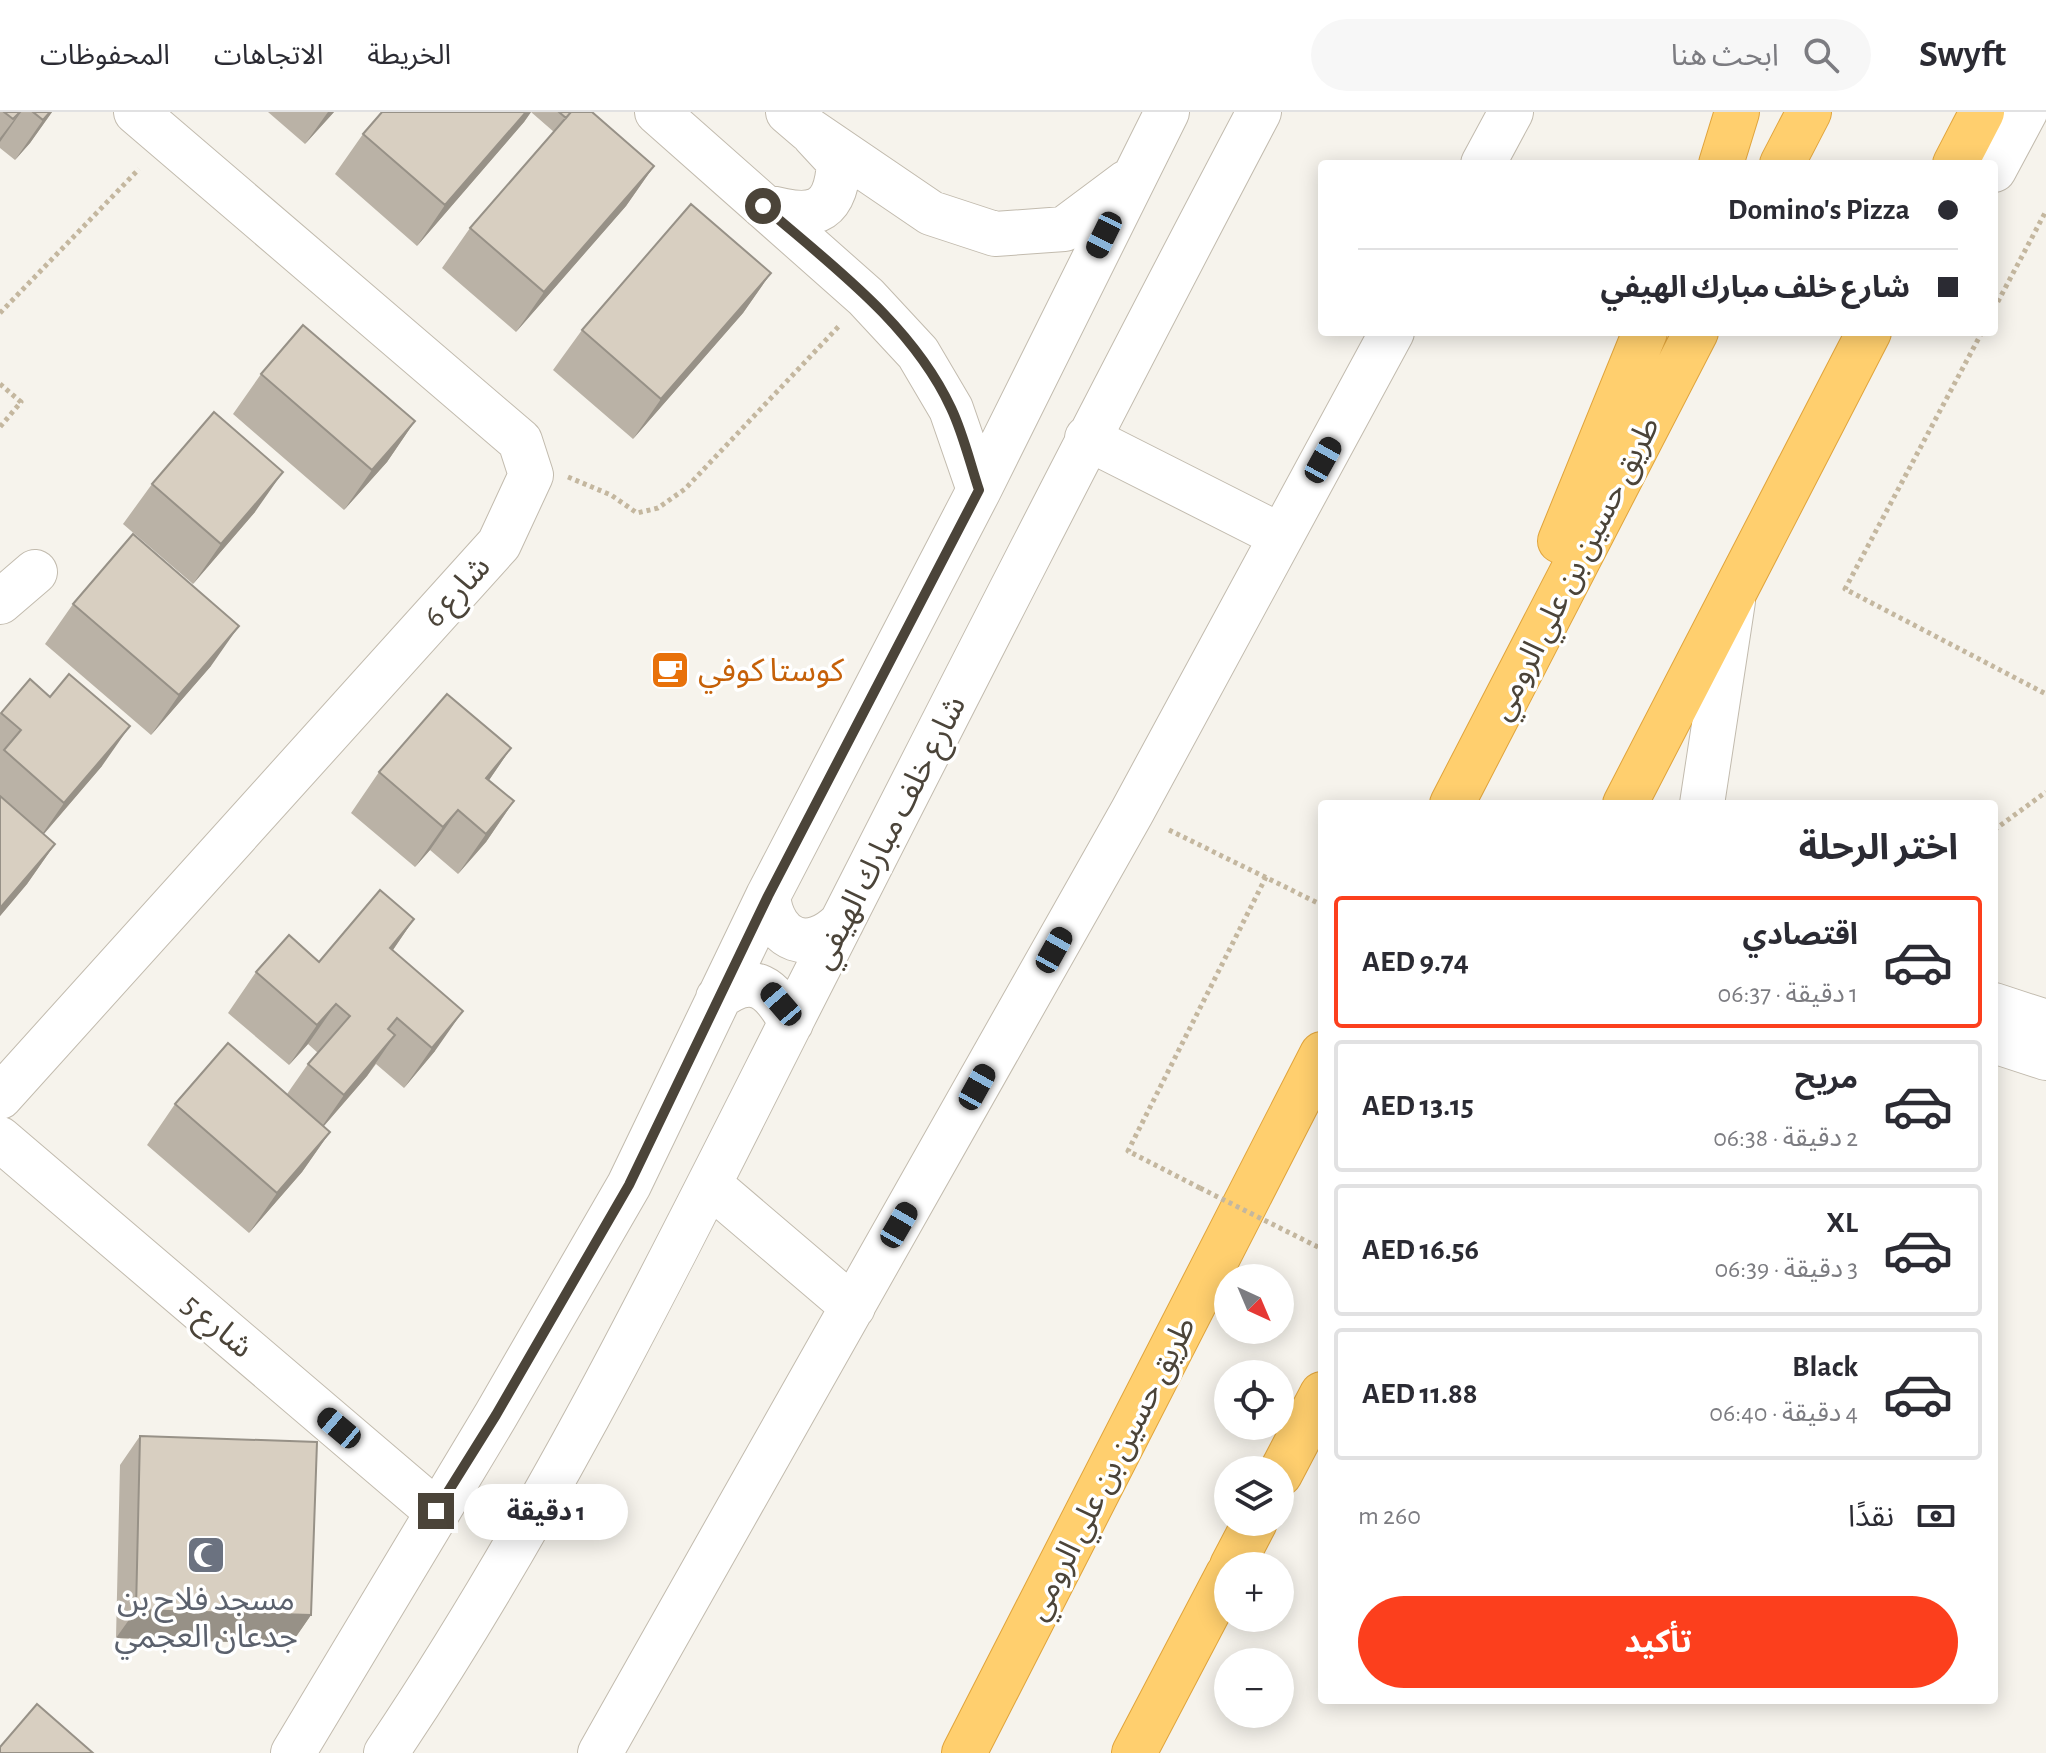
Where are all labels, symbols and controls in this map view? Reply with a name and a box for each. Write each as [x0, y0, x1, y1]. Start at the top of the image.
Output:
search box [1311, 19, 1871, 91]
icon: search [1799, 33, 1843, 77]
text: Swyft [1919, 36, 2006, 74]
text: ابحث هنا [1671, 41, 1779, 71]
text: المحفوظات [40, 42, 170, 70]
text: الاتجاهات [214, 42, 323, 70]
text: الخريطة [367, 42, 451, 70]
route start [745, 188, 781, 224]
text: Domino's Pizza [1728, 195, 1910, 225]
car [1083, 208, 1125, 262]
text: شارع خلف مبارك الهيفي [1601, 273, 1910, 303]
street label: طريق حسين بن علي الرومي [1484, 412, 1672, 729]
car [1301, 433, 1345, 487]
street label: شارع 6 [417, 550, 502, 638]
cafe icon: كوستا كوفي [649, 649, 691, 691]
place label: كوستا كوفي [698, 655, 845, 694]
street label: شارع خلف مبارك الهيفي [806, 691, 978, 977]
text: اختر الرحلة [1799, 830, 1958, 866]
text: اقتصادي [1743, 920, 1858, 950]
car [1032, 923, 1076, 977]
icon: car [1882, 926, 1954, 998]
text: AED 9.74 [1362, 947, 1469, 977]
car [756, 978, 806, 1030]
text: 1 دقيقة · 06:37 [1718, 981, 1858, 1007]
car [955, 1060, 999, 1114]
text: مريح [1795, 1064, 1858, 1094]
icon: car [1882, 1070, 1954, 1142]
text: AED 13.15 [1362, 1091, 1474, 1121]
text: 2 دقيقة · 06:38 [1713, 1125, 1858, 1151]
car [877, 1198, 921, 1252]
text: XL [1826, 1208, 1858, 1238]
icon: car [1882, 1214, 1954, 1286]
text: AED 16.56 [1362, 1235, 1479, 1265]
text: 3 دقيقة · 06:39 [1714, 1256, 1858, 1282]
north arrow [1214, 1264, 1294, 1344]
map controls [1214, 1264, 1294, 1728]
street label: شارع 5 [172, 1287, 259, 1369]
street label: طريق حسين بن علي الرومي [1020, 1312, 1208, 1629]
text: Black [1792, 1352, 1858, 1382]
icon: car [1882, 1358, 1954, 1430]
button: locate [1214, 1360, 1294, 1440]
text: AED 11.88 [1362, 1379, 1478, 1409]
text: 4 دقيقة · 06:40 [1709, 1400, 1858, 1426]
car [313, 1403, 365, 1453]
button: layers [1214, 1456, 1294, 1536]
callout: 1 دقيقة [464, 1483, 628, 1539]
route end [418, 1493, 454, 1529]
icon: cash [1914, 1494, 1958, 1538]
text: 1 دقيقة [507, 1499, 585, 1525]
text: نقدًا [1848, 1502, 1894, 1532]
text: 260 m [1358, 1503, 1421, 1529]
mosque icon: مسجد فلاح بن جدعان العجمي [185, 1534, 227, 1576]
button: + [1214, 1552, 1294, 1632]
place label: مسجد فلاح بن جدعان العجمي [114, 1584, 298, 1660]
button: تأكيد [1358, 1596, 1958, 1688]
button: − [1214, 1648, 1294, 1728]

